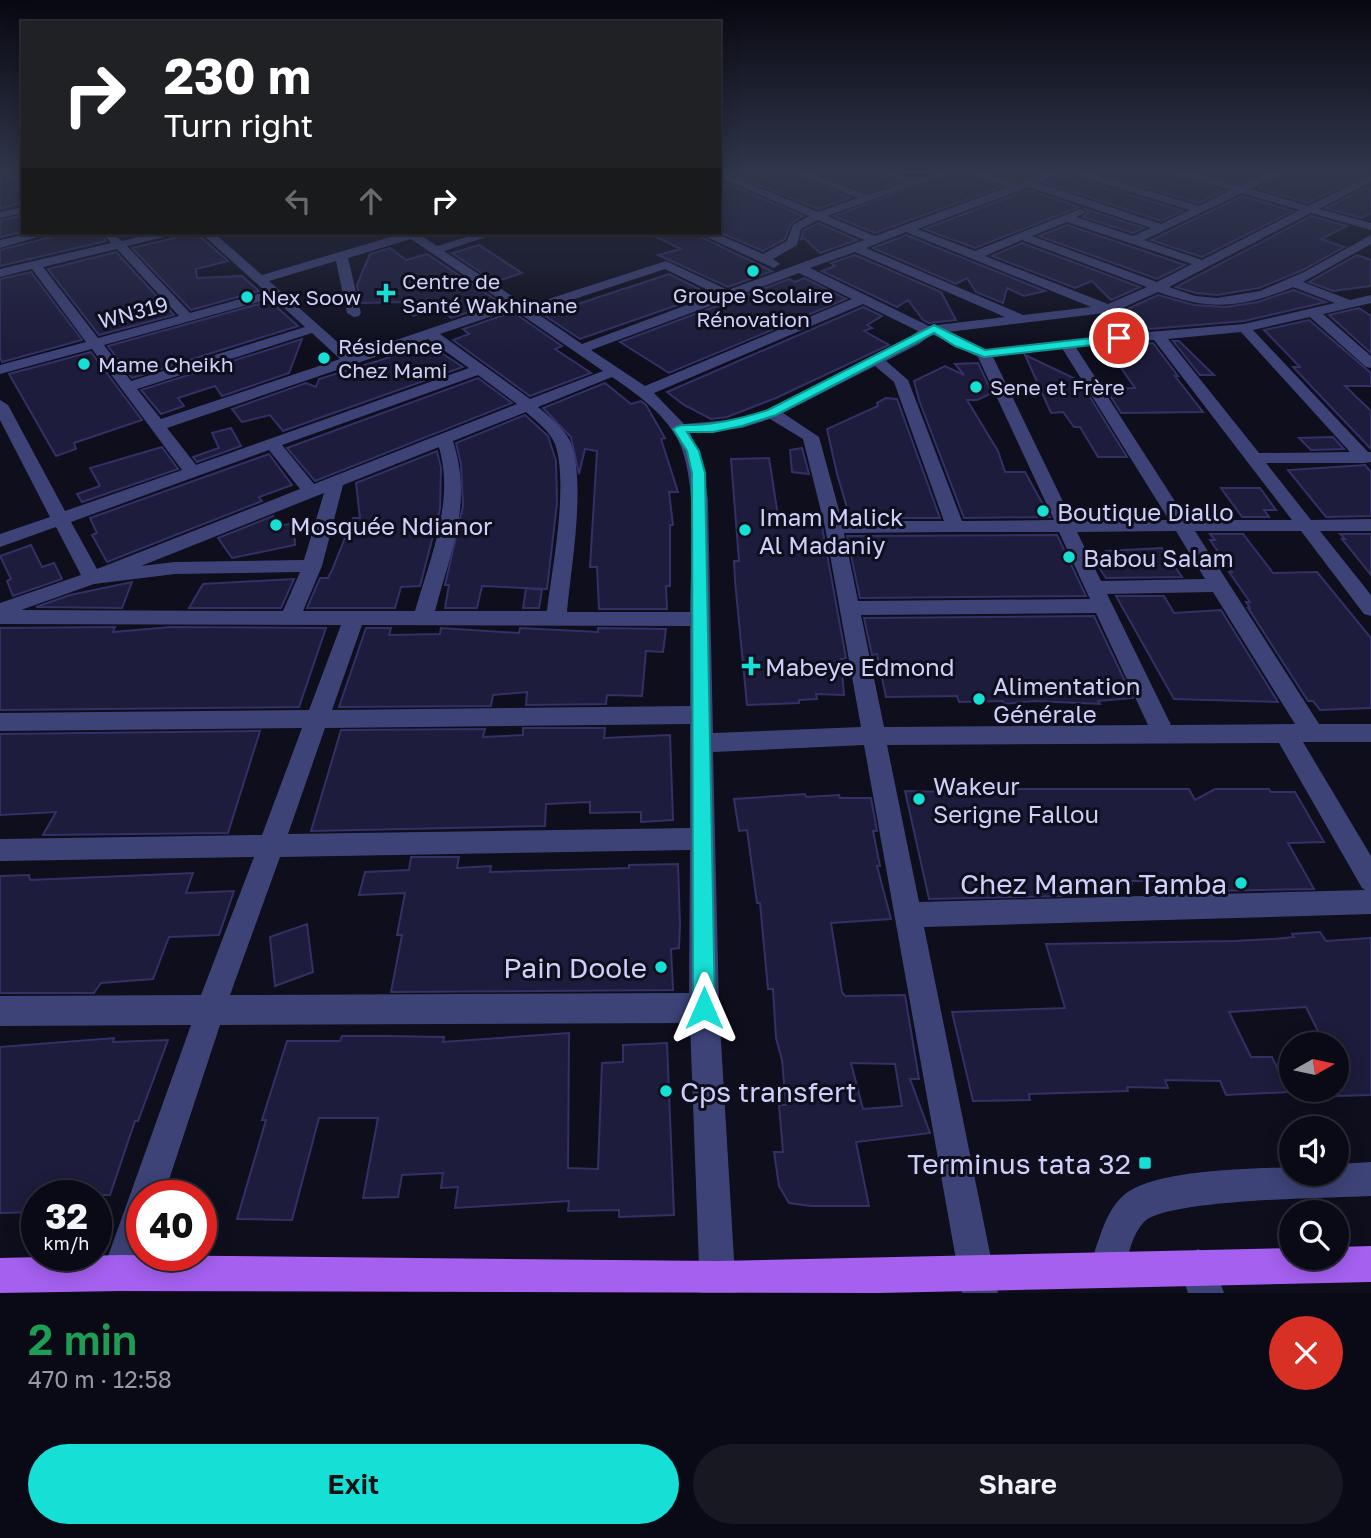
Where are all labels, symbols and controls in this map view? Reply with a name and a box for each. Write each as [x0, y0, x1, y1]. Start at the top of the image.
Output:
text: 230 m [164, 46, 311, 105]
icon: right [49, 49, 140, 140]
text: Turn right [164, 106, 313, 144]
icon: left [279, 182, 317, 220]
icon: ahead [352, 182, 390, 220]
icon: right [425, 182, 463, 220]
marker: Groupe Scolaire Rénovation [745, 263, 761, 279]
place label: Centre de Santé Wakhinane [402, 268, 577, 318]
place label: Groupe Scolaire Rénovation [673, 282, 833, 332]
marker: Centre de Santé Wakhinane [376, 283, 396, 303]
place label: Nex Soow [261, 284, 361, 310]
marker: Nex Soow [239, 289, 255, 305]
street label: WN319 [95, 290, 171, 334]
pin [1089, 308, 1149, 368]
icon: arrive [1100, 319, 1138, 357]
place label: Résidence Chez Mami [338, 333, 447, 383]
marker: Résidence Chez Mami [316, 350, 332, 366]
place label: Mame Cheikh [98, 351, 234, 377]
marker: Mame Cheikh [76, 356, 92, 372]
place label: Sene et Frère [990, 374, 1125, 400]
marker: Sene et Frère [968, 379, 984, 395]
place label: Boutique Diallo [1057, 497, 1234, 526]
place label: Imam Malick Al Madaniy [759, 502, 904, 559]
marker: Boutique Diallo [1035, 503, 1051, 519]
place label: Mosquée Ndianor [290, 511, 492, 540]
marker: Mosquée Ndianor [268, 517, 284, 533]
marker: Imam Malick Al Madaniy [737, 522, 753, 538]
place label: Babou Salam [1083, 543, 1234, 572]
marker: Babou Salam [1061, 549, 1077, 565]
place label: Mabeye Edmond [765, 652, 955, 681]
marker: Mabeye Edmond [743, 658, 759, 674]
place label: Alimentation Générale [993, 671, 1141, 728]
marker: Alimentation Générale [971, 691, 987, 707]
place label: Wakeur Serigne Fallou [933, 771, 1099, 828]
marker: Wakeur Serigne Fallou [911, 791, 927, 807]
place label: Chez Maman Tamba [960, 867, 1227, 900]
marker: Chez Maman Tamba [1233, 875, 1249, 891]
place label: Pain Doole [503, 951, 647, 984]
marker: Pain Doole [653, 959, 669, 975]
position arrow [667, 971, 741, 1045]
north arrow [1279, 1032, 1349, 1102]
map controls [1279, 1032, 1349, 1270]
place label: Cps transfert [680, 1075, 857, 1108]
marker: Cps transfert [658, 1083, 674, 1099]
button: sound [1279, 1116, 1349, 1186]
place label: Terminus tata 32 [907, 1147, 1131, 1180]
marker: Terminus tata 32 [1137, 1155, 1153, 1171]
speed limit sign: 40 [126, 1180, 217, 1271]
text: 32 [45, 1195, 88, 1237]
button: search [1279, 1200, 1349, 1270]
text: km/h [44, 1232, 89, 1254]
text: 2 min [28, 1314, 137, 1364]
button: close [1269, 1316, 1343, 1390]
text: 470 m · 12:58 [28, 1365, 172, 1393]
button: Exit [28, 1444, 679, 1524]
button: Share [693, 1444, 1343, 1524]

